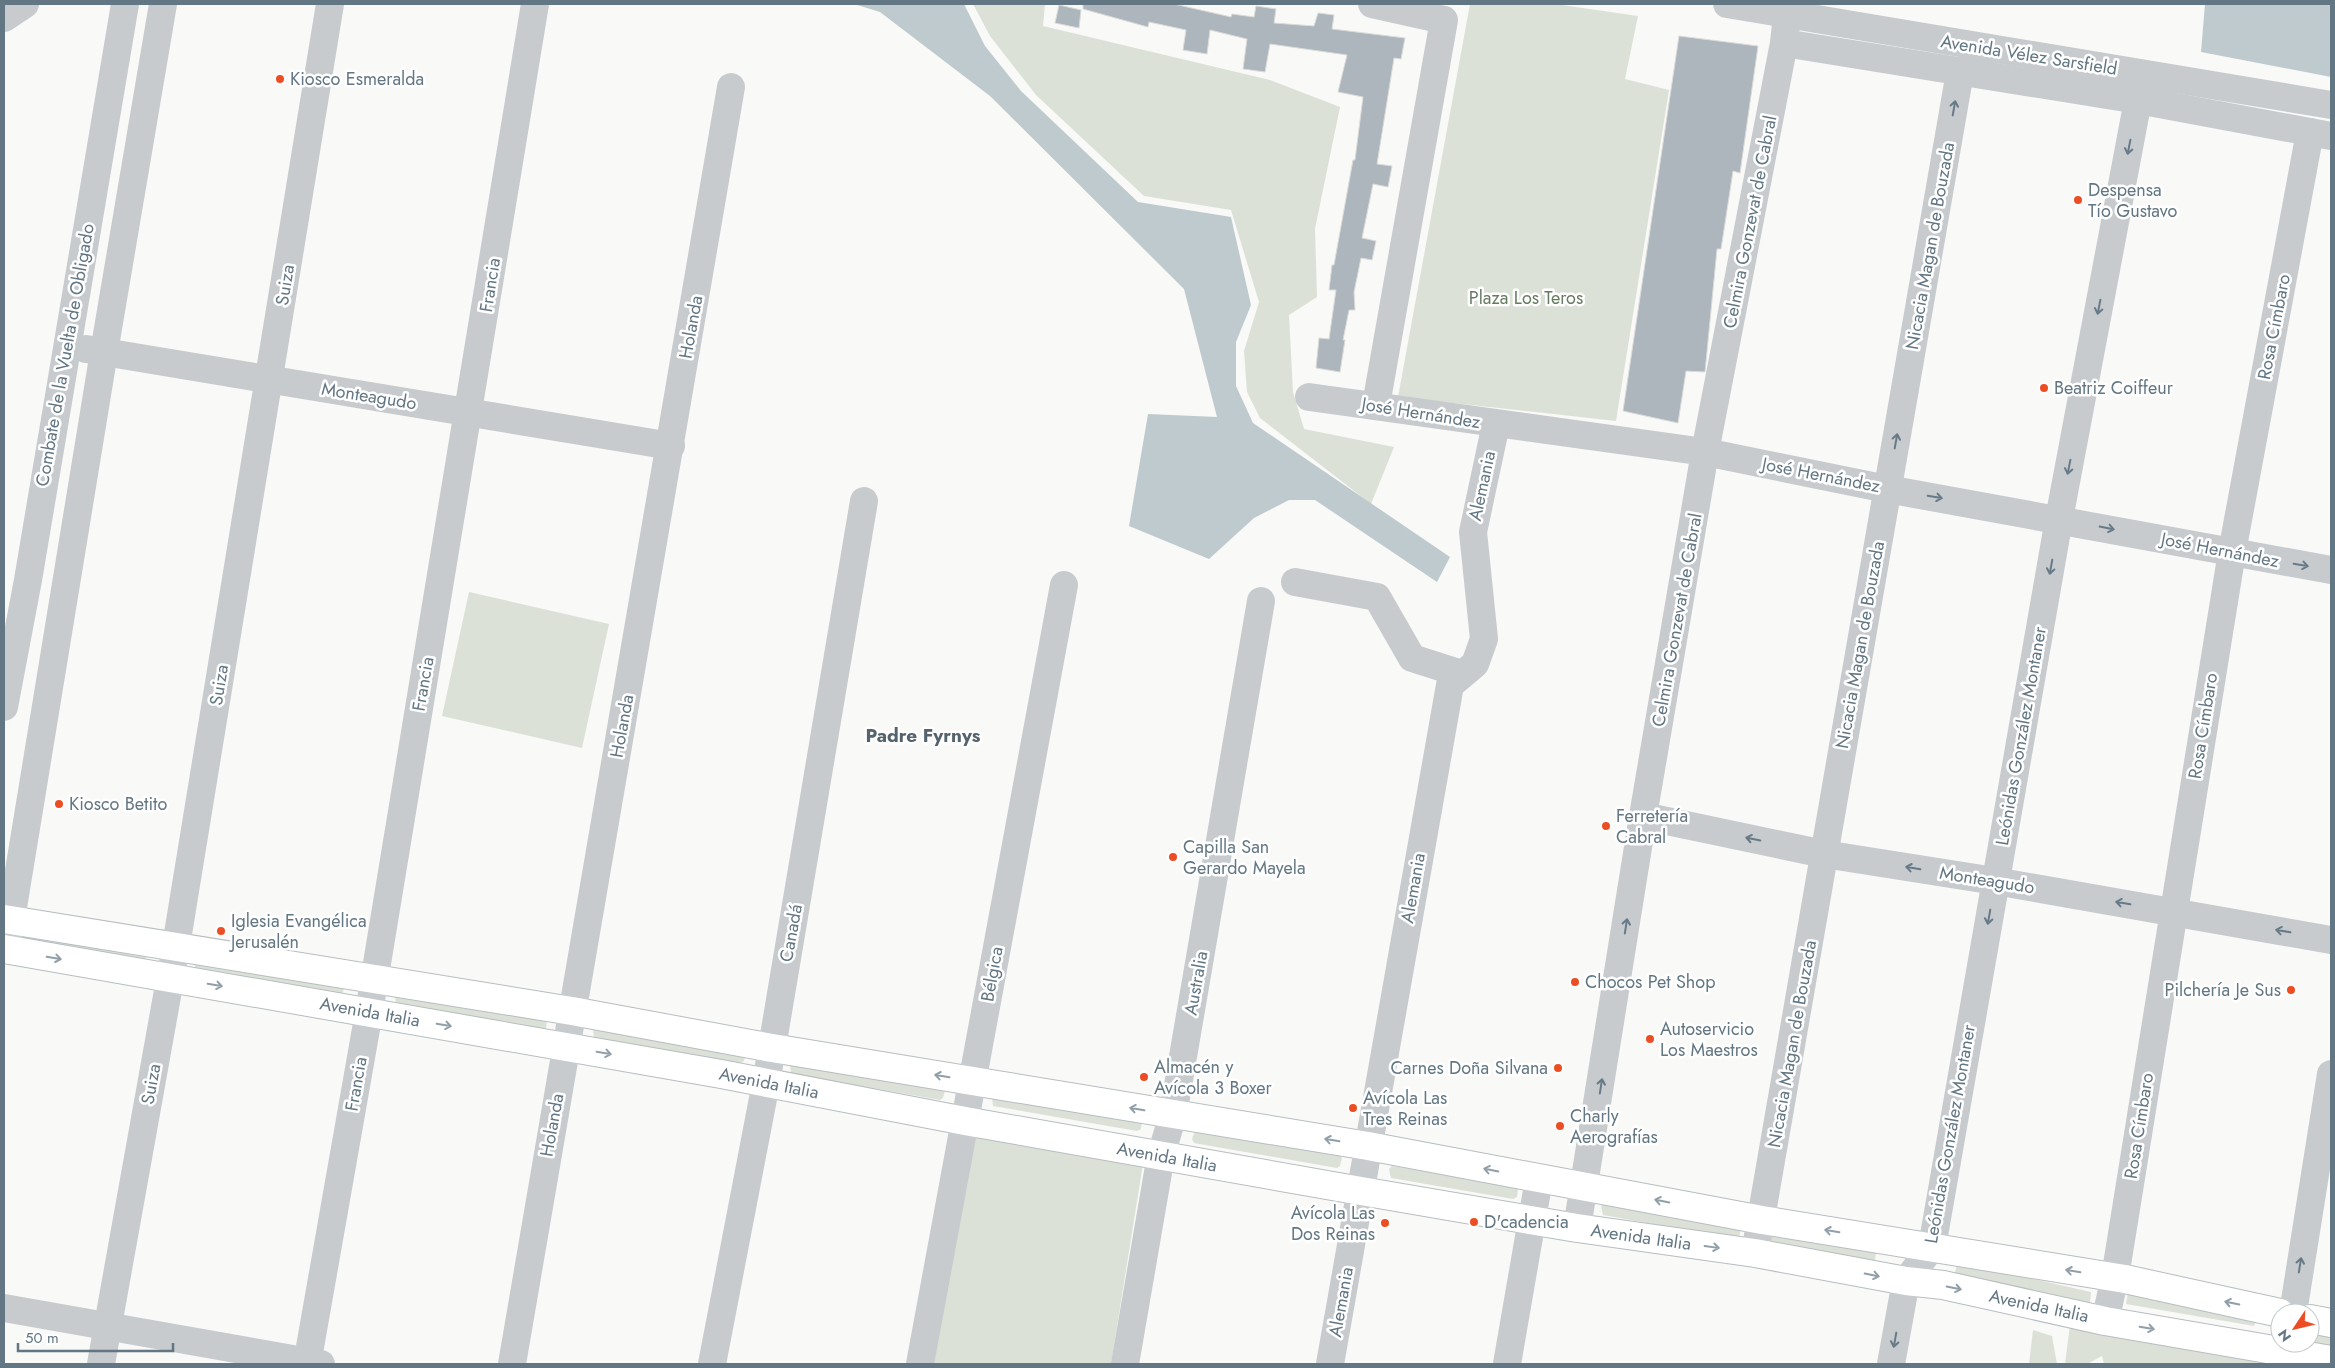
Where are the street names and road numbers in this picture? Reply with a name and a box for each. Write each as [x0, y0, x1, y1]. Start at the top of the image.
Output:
street label: Avenida Vélez Sarsfield [1939, 28, 2119, 82]
street label: Celmira Gonzevat de Cabral [1717, 113, 1783, 331]
street label: Nicacia Magan de Bouzada [1899, 140, 1961, 352]
street label: Combate de la Vuelta de Obligado [29, 221, 101, 488]
street label: Francia [473, 256, 507, 314]
street label: Suiza [269, 263, 301, 307]
street label: Rosa Címbaro [2251, 272, 2297, 382]
street label: Holanda [673, 293, 709, 361]
street label: Monteagudo [320, 376, 419, 416]
street label: José Hernández [1358, 390, 1483, 435]
street label: Alemania [1462, 449, 1502, 523]
street label: José Hernández [1758, 450, 1883, 499]
street label: Celmira Gonzevat de Cabral [1645, 511, 1709, 729]
street label: José Hernández [2157, 525, 2282, 574]
street label: Nicacia Magan de Bouzada [1829, 539, 1891, 751]
street label: Leónidas González Montaner [1989, 624, 2053, 847]
street label: Francia [405, 655, 441, 713]
street label: Suiza [203, 663, 235, 707]
street label: Rosa Címbaro [2182, 671, 2224, 781]
street label: Holanda [604, 692, 640, 760]
street label: Alemania [1394, 851, 1432, 925]
street label: Monteagudo [1938, 860, 2037, 900]
street label: Canadá [773, 902, 809, 964]
street label: Nicacia Magan de Bouzada [1761, 938, 1823, 1150]
street label: Bélgica [974, 944, 1010, 1004]
street label: Australia [1178, 949, 1214, 1017]
street label: Avenida Italia [318, 990, 422, 1034]
street label: Leónidas González Montaner [1918, 1022, 1982, 1245]
street label: Francia [338, 1055, 374, 1113]
street label: Avenida Italia [717, 1061, 821, 1105]
street label: Suiza [135, 1062, 167, 1106]
street label: Rosa Címbaro [2118, 1071, 2160, 1181]
street label: Holanda [534, 1091, 570, 1159]
street label: Avenida Italia [1115, 1135, 1219, 1179]
street label: Avenida Italia [1589, 1217, 1693, 1257]
street label: Alemania [1322, 1265, 1360, 1339]
street label: Avenida Italia [1987, 1283, 2091, 1329]

